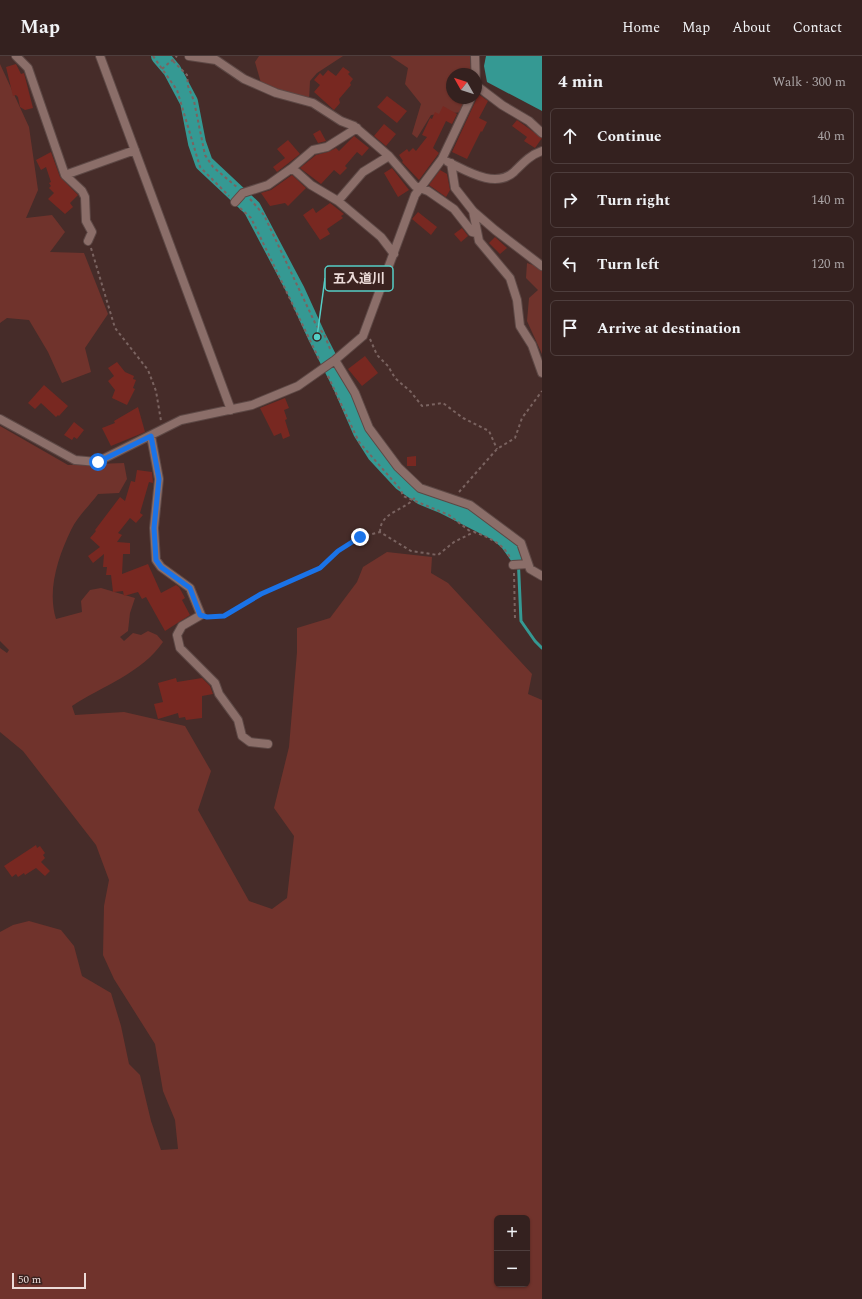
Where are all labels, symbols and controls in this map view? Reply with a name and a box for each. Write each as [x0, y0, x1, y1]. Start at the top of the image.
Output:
text: Map [20, 13, 60, 42]
text: Home [622, 17, 660, 38]
text: Map [682, 17, 710, 38]
text: About [732, 17, 771, 38]
text: Contact [793, 17, 842, 38]
north arrow [446, 68, 482, 104]
text: 4 min [558, 69, 603, 95]
text: Walk · 300 m [772, 72, 846, 92]
icon: ahead [559, 125, 581, 147]
text: Continue [597, 125, 662, 148]
text: 40 m [818, 126, 845, 146]
icon: right [559, 189, 581, 211]
text: Turn right [597, 189, 670, 212]
text: 140 m [811, 190, 845, 210]
icon: left [559, 253, 581, 275]
text: Turn left [597, 253, 659, 276]
text: 120 m [811, 254, 845, 274]
callout: 五入道川 [325, 266, 393, 291]
text: 五入道川 [333, 269, 385, 289]
icon: arrive [559, 317, 581, 339]
text: Arrive at destination [597, 317, 741, 340]
route start [89, 453, 107, 471]
route end [351, 528, 369, 546]
map controls [494, 1215, 530, 1287]
button: + [494, 1215, 530, 1251]
button: − [494, 1251, 530, 1287]
scale bar [12, 1271, 86, 1290]
text: 50 m [18, 1271, 41, 1288]

